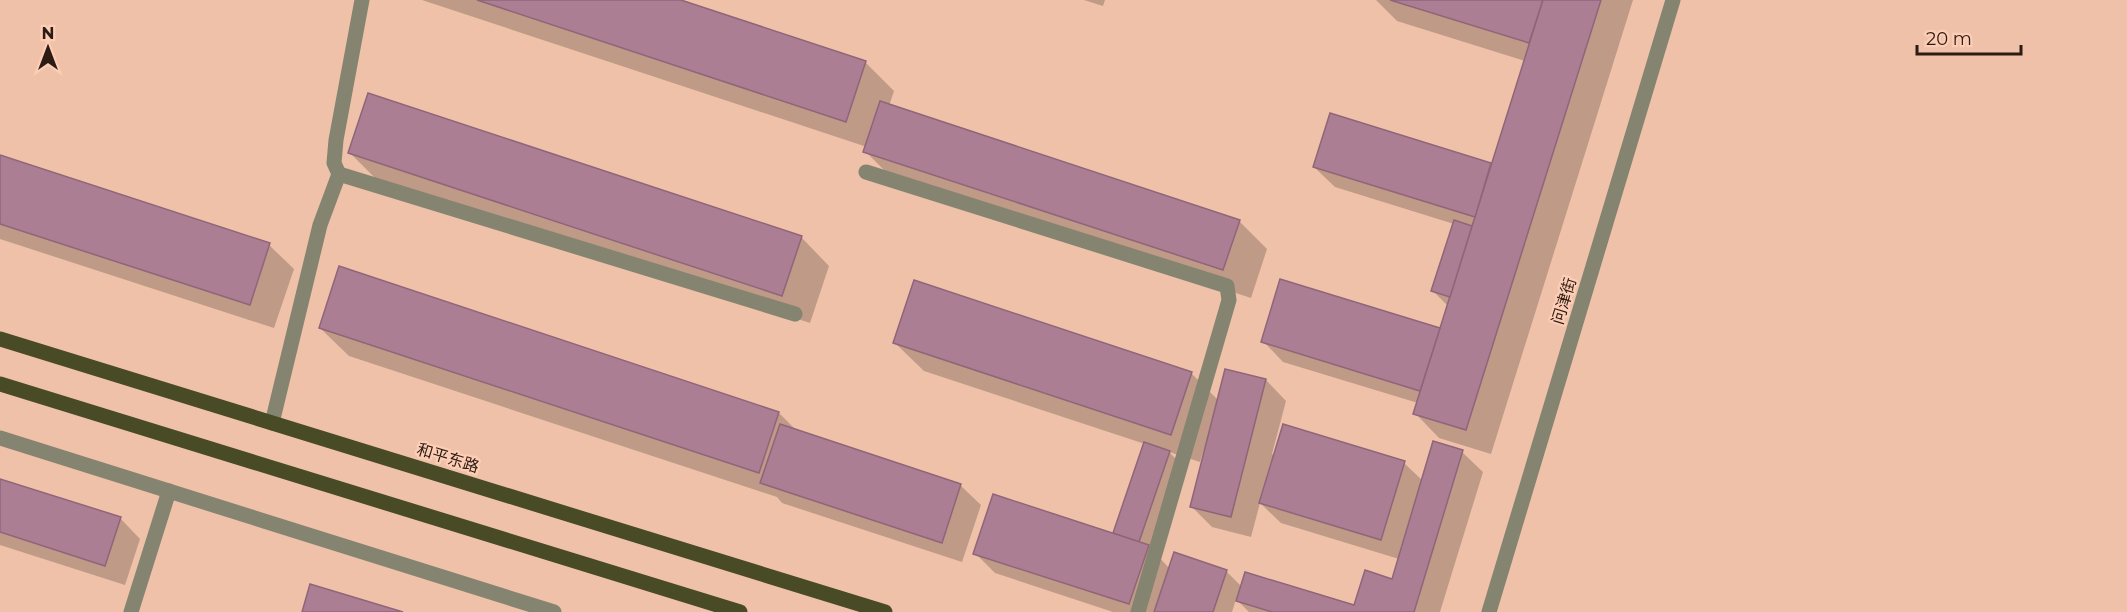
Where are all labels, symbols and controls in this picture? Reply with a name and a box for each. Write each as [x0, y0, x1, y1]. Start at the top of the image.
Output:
north arrow [18, 18, 78, 78]
scale bar [1917, 18, 2020, 56]
text: N [42, 24, 54, 43]
text: 20 m [1926, 28, 1972, 50]
street label: 问津街 [1548, 275, 1580, 327]
street label: 和平东路 [415, 440, 481, 476]

